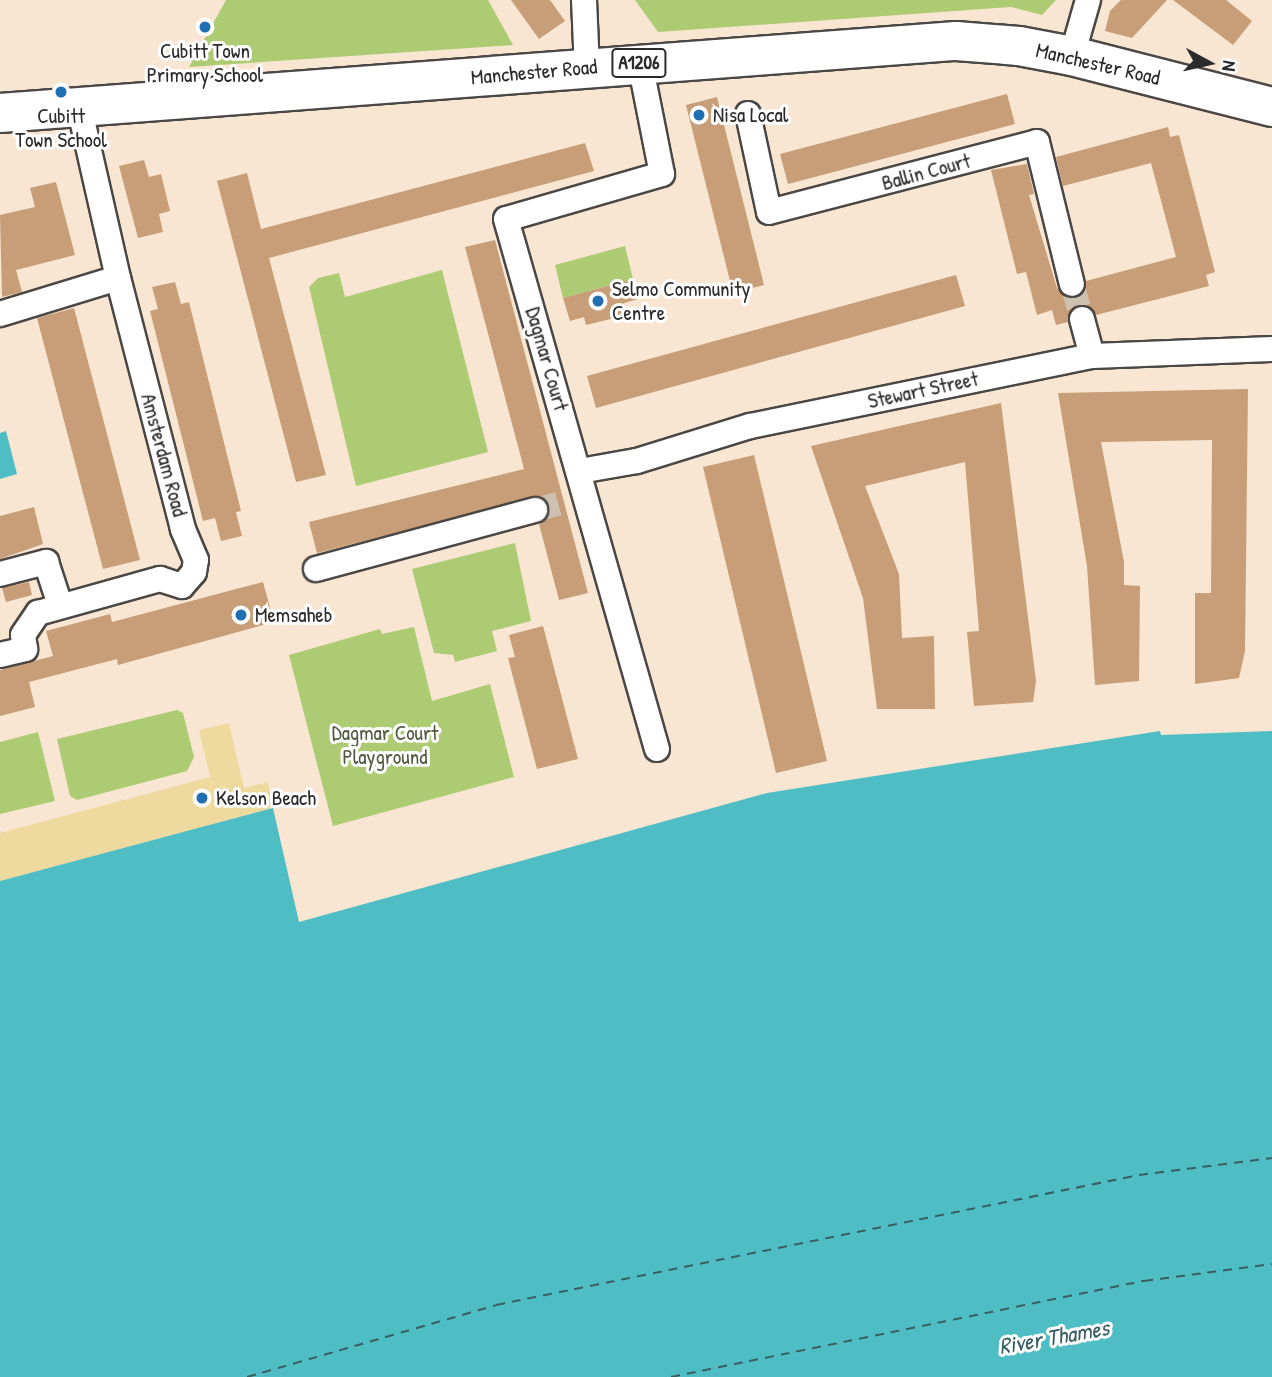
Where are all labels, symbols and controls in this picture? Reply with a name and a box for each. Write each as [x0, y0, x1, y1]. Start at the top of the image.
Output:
marker: Cubitt Town Primary School [197, 19, 213, 35]
north arrow [1174, 28, 1244, 98]
street label: Manchester Road [1034, 37, 1162, 91]
place label: Cubitt Town Primary School [147, 38, 263, 88]
road number: A1206 [611, 48, 667, 78]
street label: Manchester Road [470, 54, 598, 90]
text: N [1216, 59, 1243, 73]
marker: Cubitt Town School [53, 84, 69, 100]
place label: Nisa Local [713, 102, 788, 128]
place label: Cubitt Town School [15, 103, 107, 153]
marker: Nisa Local [691, 107, 707, 123]
street label: Ballin Court [879, 148, 973, 196]
place label: Selmo Community Centre [612, 276, 750, 326]
marker: Selmo Community Centre [590, 293, 606, 309]
street label: Dagmar Court [520, 304, 574, 414]
street label: Stewart Street [866, 366, 980, 414]
street label: Amsterdam Road [135, 391, 193, 519]
place label: Memsaheb [255, 602, 332, 628]
marker: Memsaheb [233, 607, 249, 623]
park label: Dagmar Court Playground [332, 720, 438, 770]
place label: Kelson Beach [216, 785, 316, 811]
marker: Kelson Beach [194, 790, 210, 806]
water label: River Thames [997, 1314, 1111, 1360]

